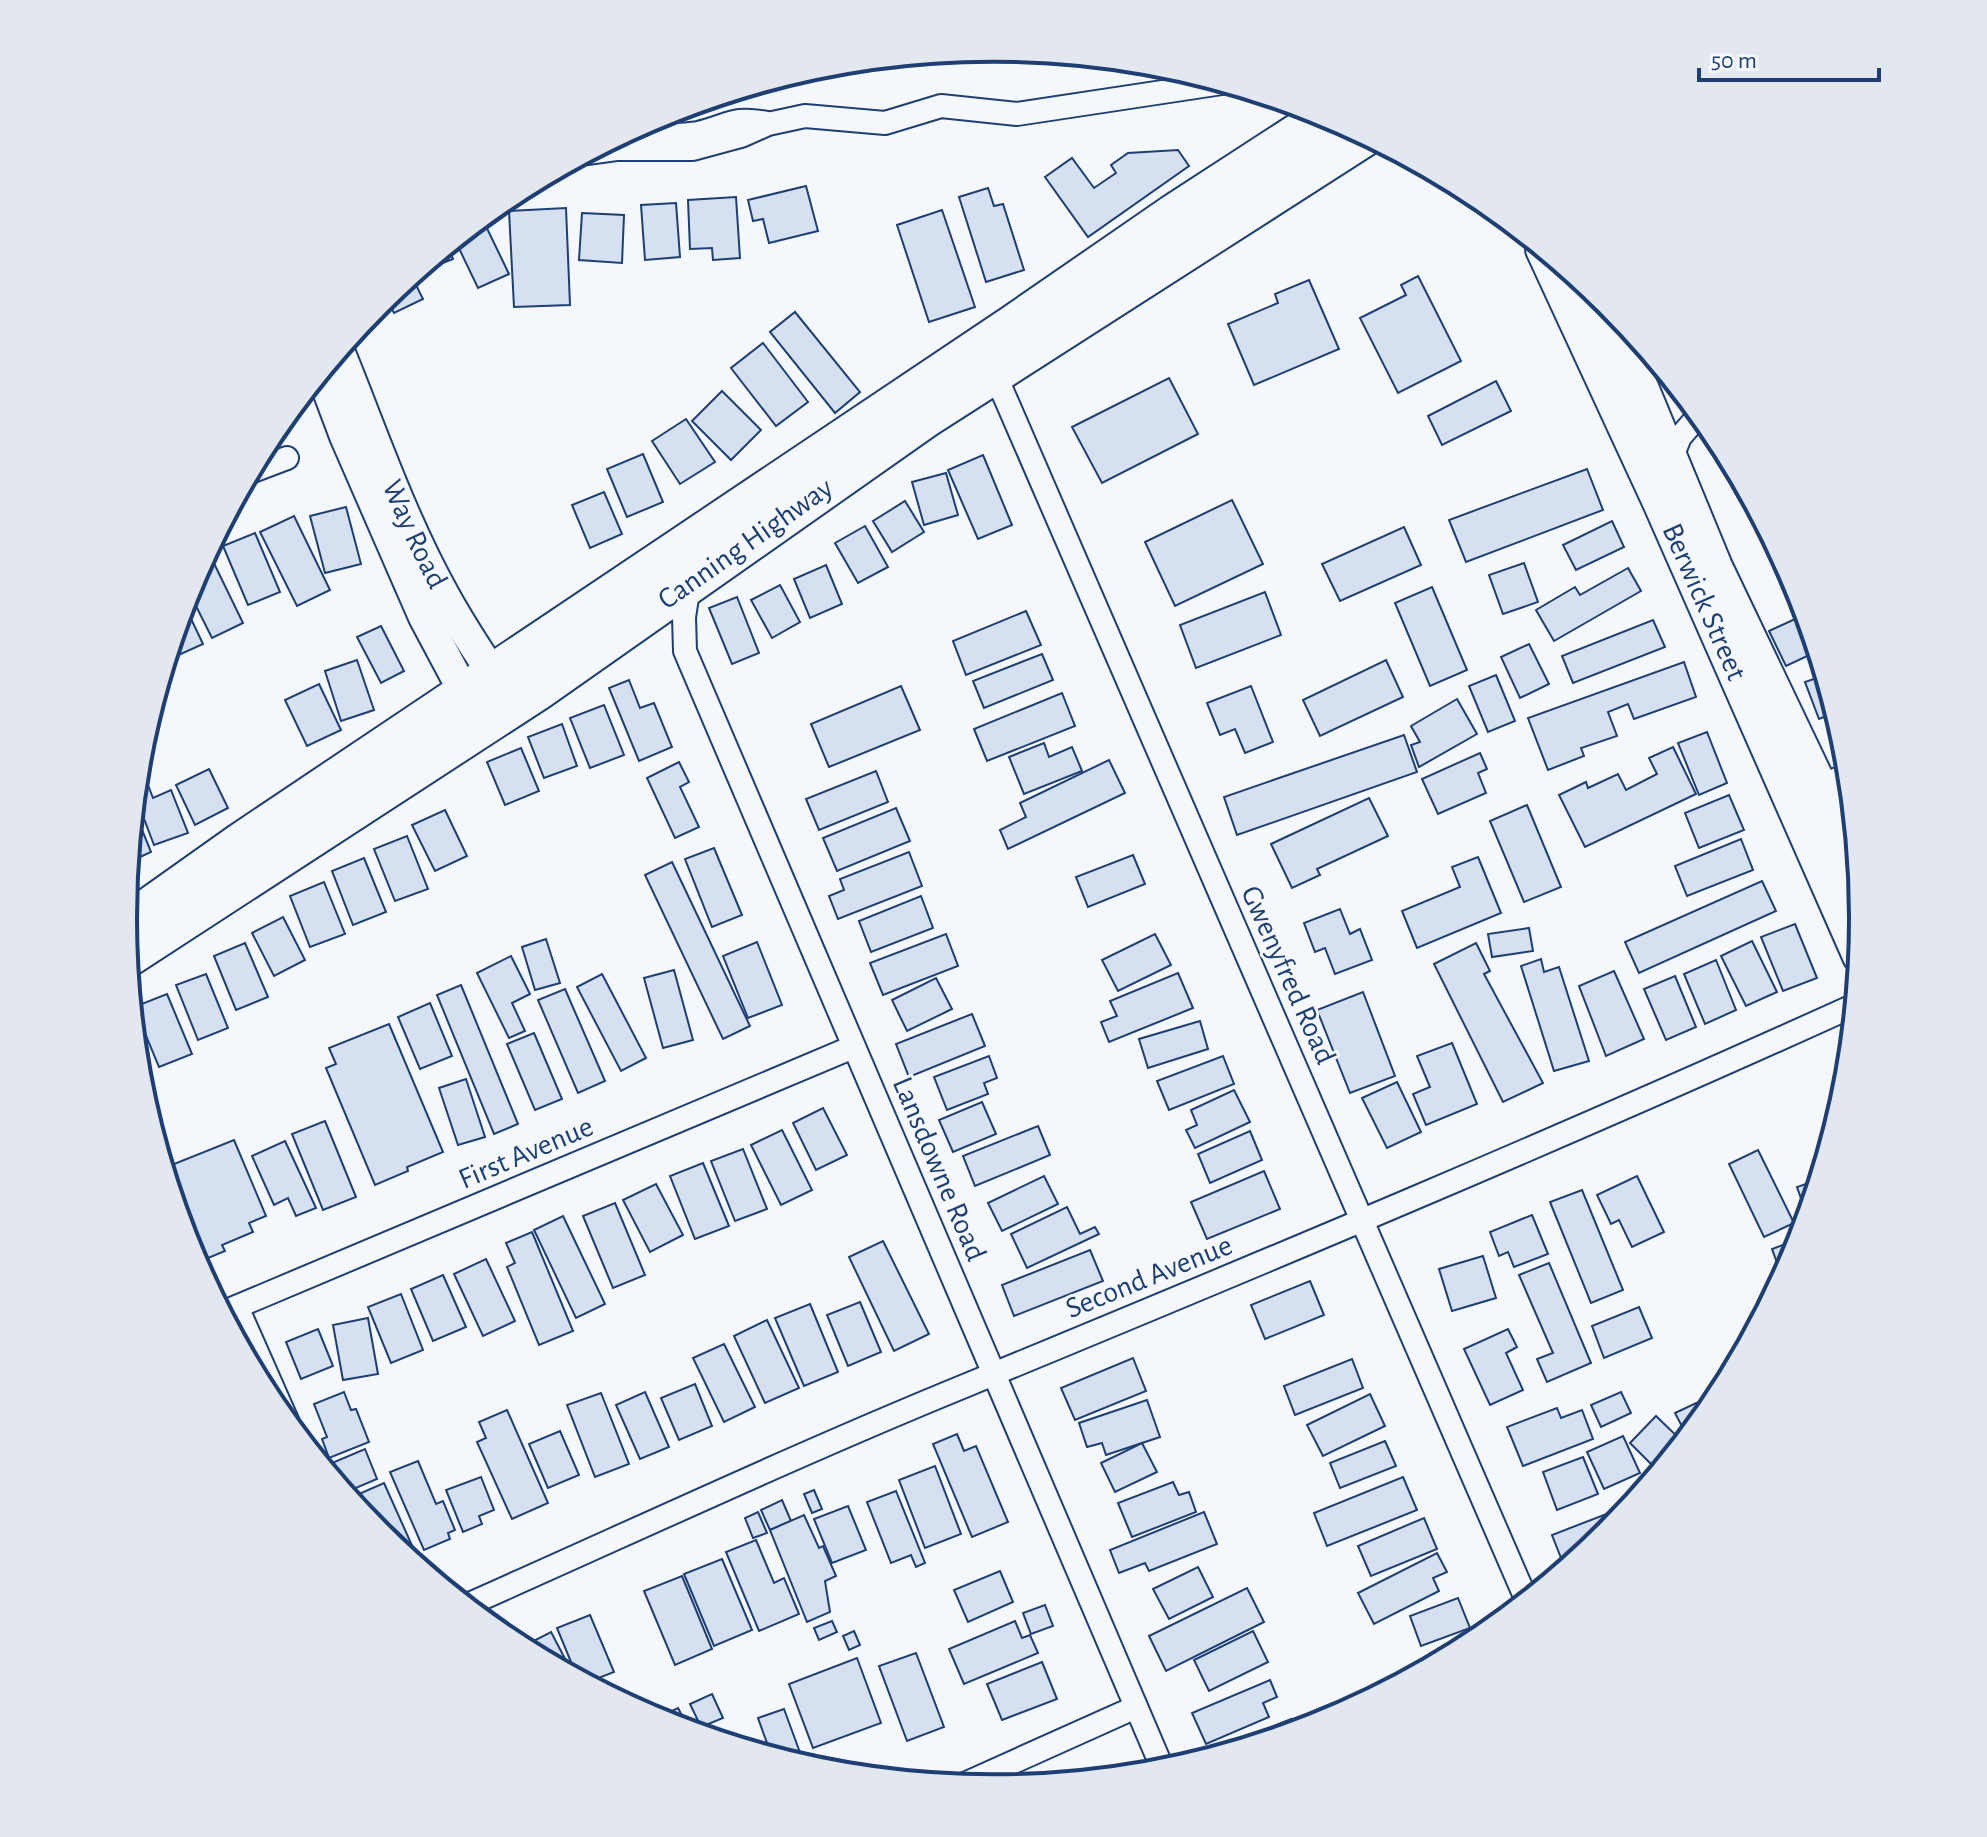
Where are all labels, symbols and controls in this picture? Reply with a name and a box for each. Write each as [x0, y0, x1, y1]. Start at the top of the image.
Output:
scale bar [1699, 32, 1879, 82]
text: 50 m [1711, 49, 1757, 73]
street label: Canning Highway [653, 472, 838, 615]
street label: Way Road [377, 475, 453, 593]
street label: Berwick Street [1656, 519, 1752, 685]
street label: Gwenyfred Road [1235, 881, 1341, 1069]
street label: Lansdowne Road [887, 1073, 991, 1265]
street label: First Avenue [454, 1111, 598, 1195]
street label: Second Avenue [1061, 1230, 1237, 1324]

